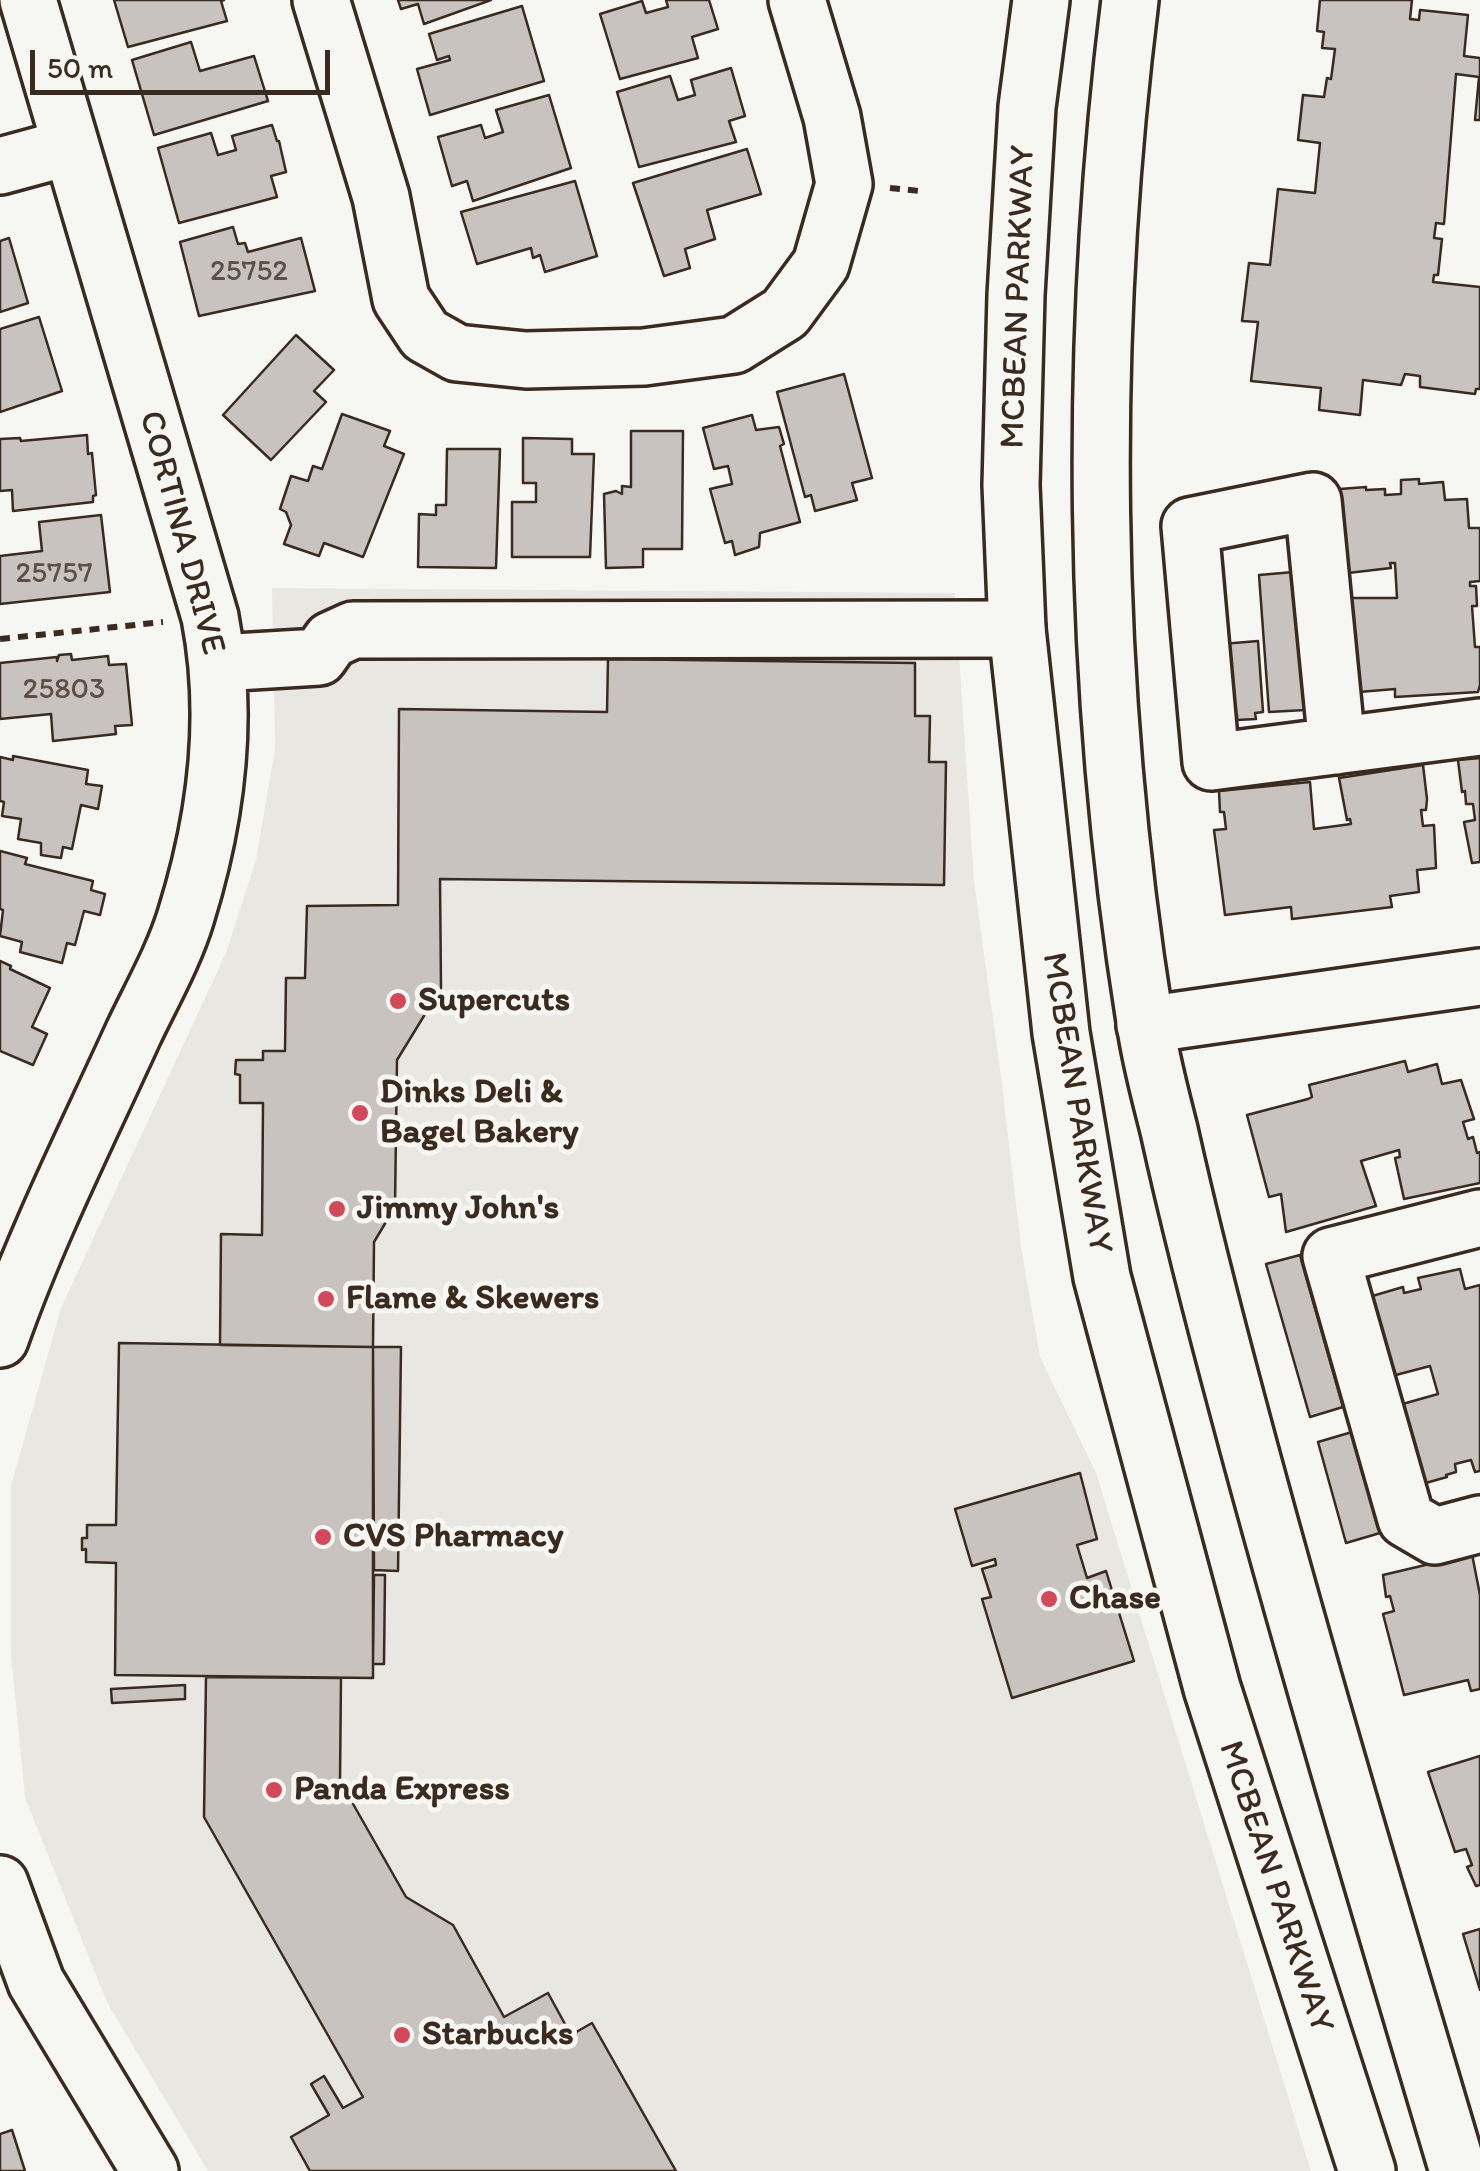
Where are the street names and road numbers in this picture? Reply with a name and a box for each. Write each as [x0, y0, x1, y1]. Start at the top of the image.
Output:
street label: MCBEAN PARKWAY [993, 144, 1045, 450]
street label: CORTINA DRIVE [128, 407, 234, 659]
street label: MCBEAN PARKWAY [1032, 950, 1120, 1256]
street label: MCBEAN PARKWAY [1208, 1736, 1342, 2038]

